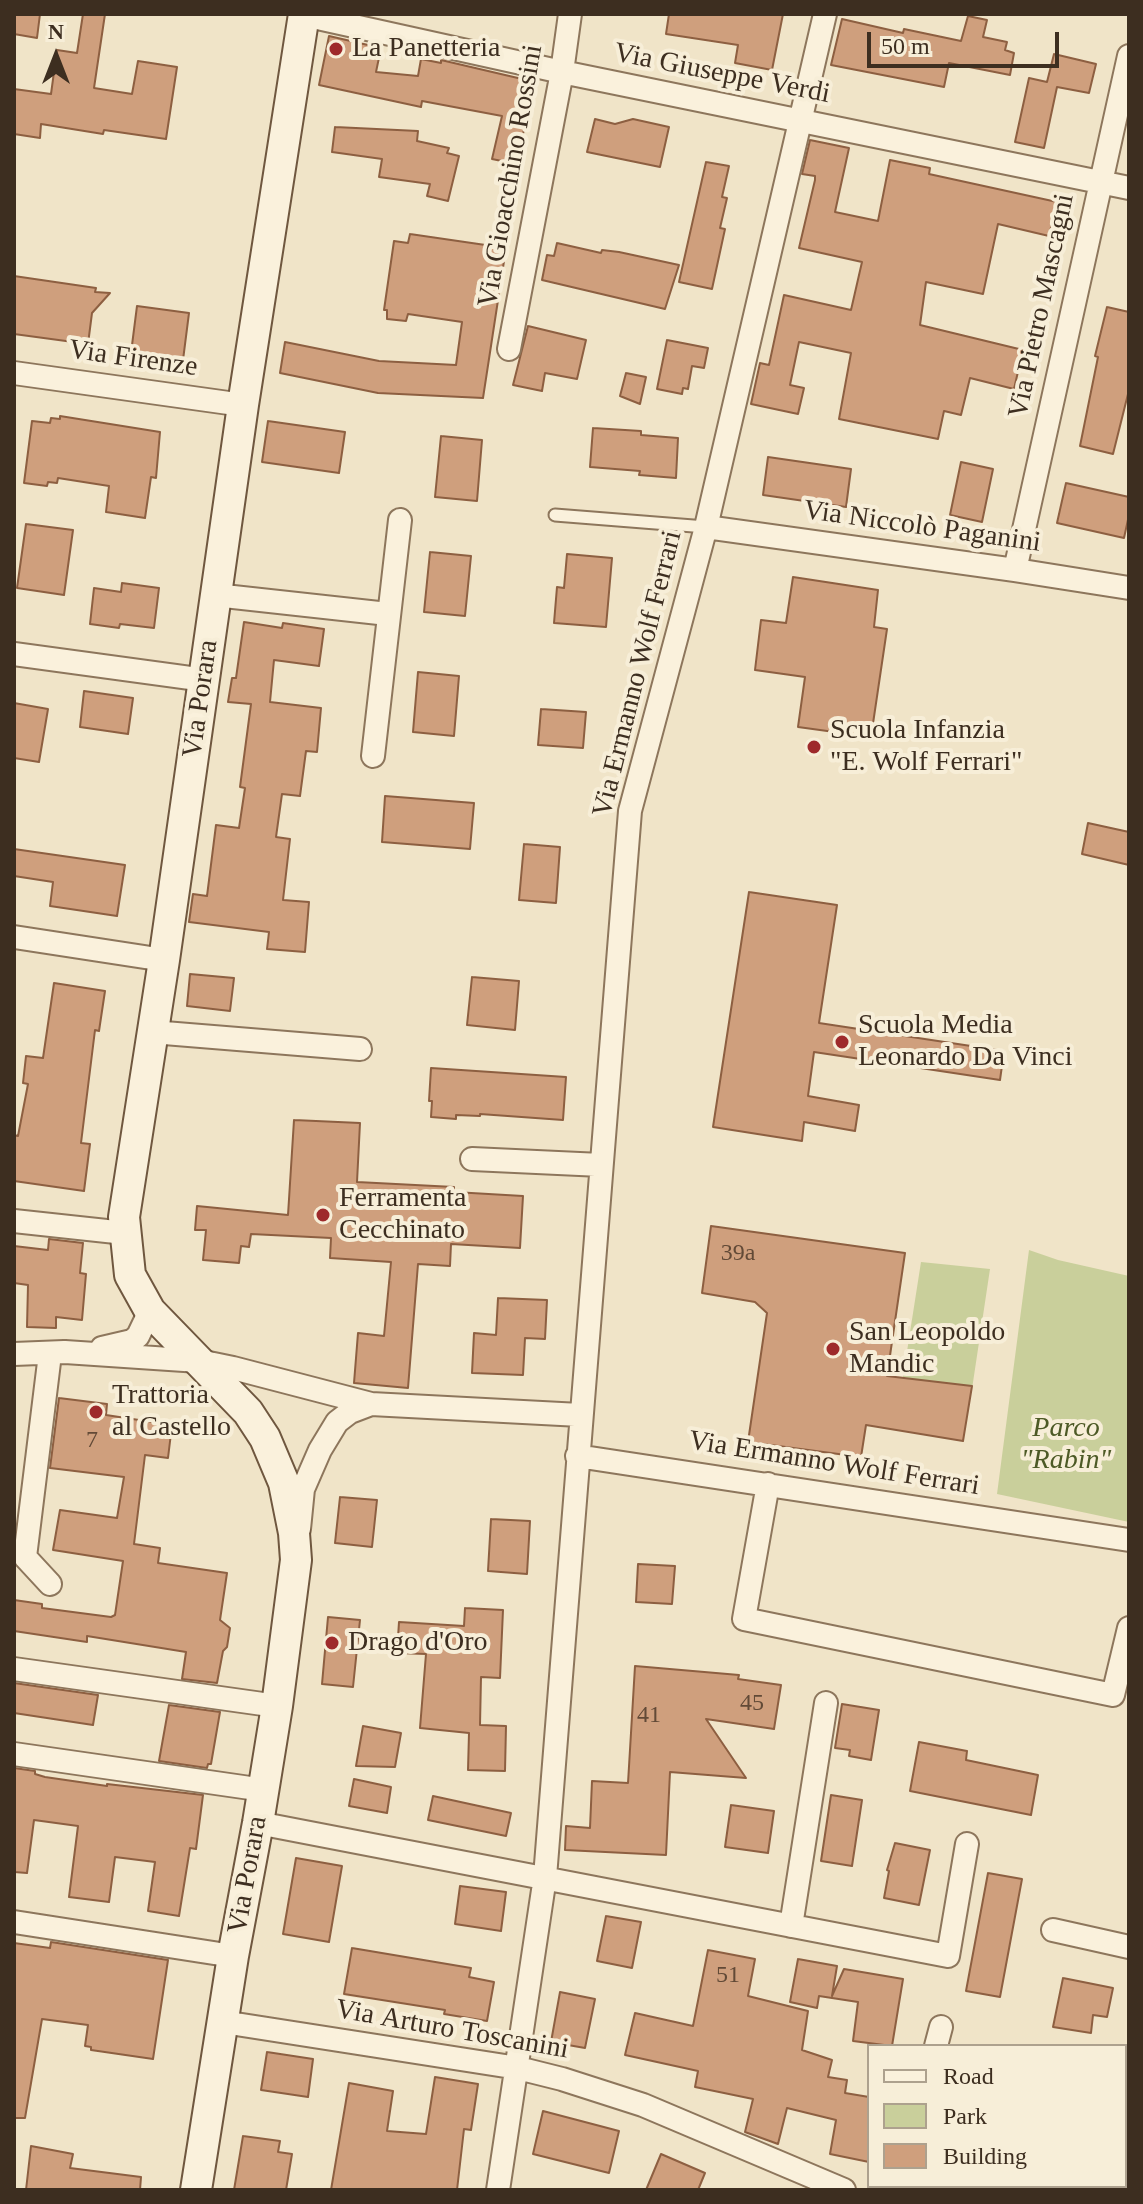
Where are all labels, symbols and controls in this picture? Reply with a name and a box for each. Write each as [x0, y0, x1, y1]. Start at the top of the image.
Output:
north arrow [16, 16, 96, 96]
scale bar [871, 16, 1063, 66]
text: N [48, 19, 64, 44]
place label: La Panetteria [352, 32, 500, 66]
text: 50 m [881, 33, 930, 59]
street label: Via Giuseppe Verdi [611, 37, 833, 111]
marker: La Panetteria [327, 40, 345, 58]
street label: Via Gioacchino Rossini [471, 42, 551, 310]
street label: Via Pietro Mascagni [1002, 191, 1082, 421]
street label: Via Firenze [66, 333, 200, 385]
street label: Via Niccolò Paganini [801, 494, 1043, 560]
street label: Via Ermanno Wolf Ferrari [586, 527, 690, 821]
street label: Via Porara [176, 638, 226, 760]
place label: Scuola Infanzia "E. Wolf Ferrari" [830, 714, 1022, 780]
marker: Scuola Infanzia "E. Wolf Ferrari" [805, 738, 823, 756]
place label: Scuola Media Leonardo Da Vinci [858, 1009, 1072, 1075]
marker: Scuola Media Leonardo Da Vinci [833, 1033, 851, 1051]
place label: Ferramenta Cecchinato [339, 1182, 466, 1248]
marker: Ferramenta Cecchinato [314, 1206, 332, 1224]
house number: 39a [721, 1240, 755, 1268]
place label: San Leopoldo Mandic [849, 1316, 1005, 1382]
marker: San Leopoldo Mandic [824, 1340, 842, 1358]
place label: Trattoria al Castello [112, 1379, 231, 1445]
marker: Trattoria al Castello [87, 1403, 105, 1421]
park label: Parco "Rabin" [1021, 1412, 1111, 1478]
street label: Via Ermanno Wolf Ferrari [686, 1424, 982, 1504]
house number: 7 [86, 1427, 98, 1455]
place label: Drago d'Oro [348, 1626, 488, 1660]
marker: Drago d'Oro [323, 1634, 341, 1652]
house number: 45 [740, 1690, 764, 1718]
house number: 41 [637, 1702, 661, 1730]
street label: Via Porara [221, 1814, 275, 1936]
house number: 51 [716, 1962, 740, 1990]
street label: Via Arturo Toscanini [333, 1993, 571, 2067]
legend [867, 2044, 1127, 2188]
text: Road [943, 2063, 994, 2089]
text: Park [943, 2103, 987, 2129]
text: Building [943, 2143, 1027, 2169]

